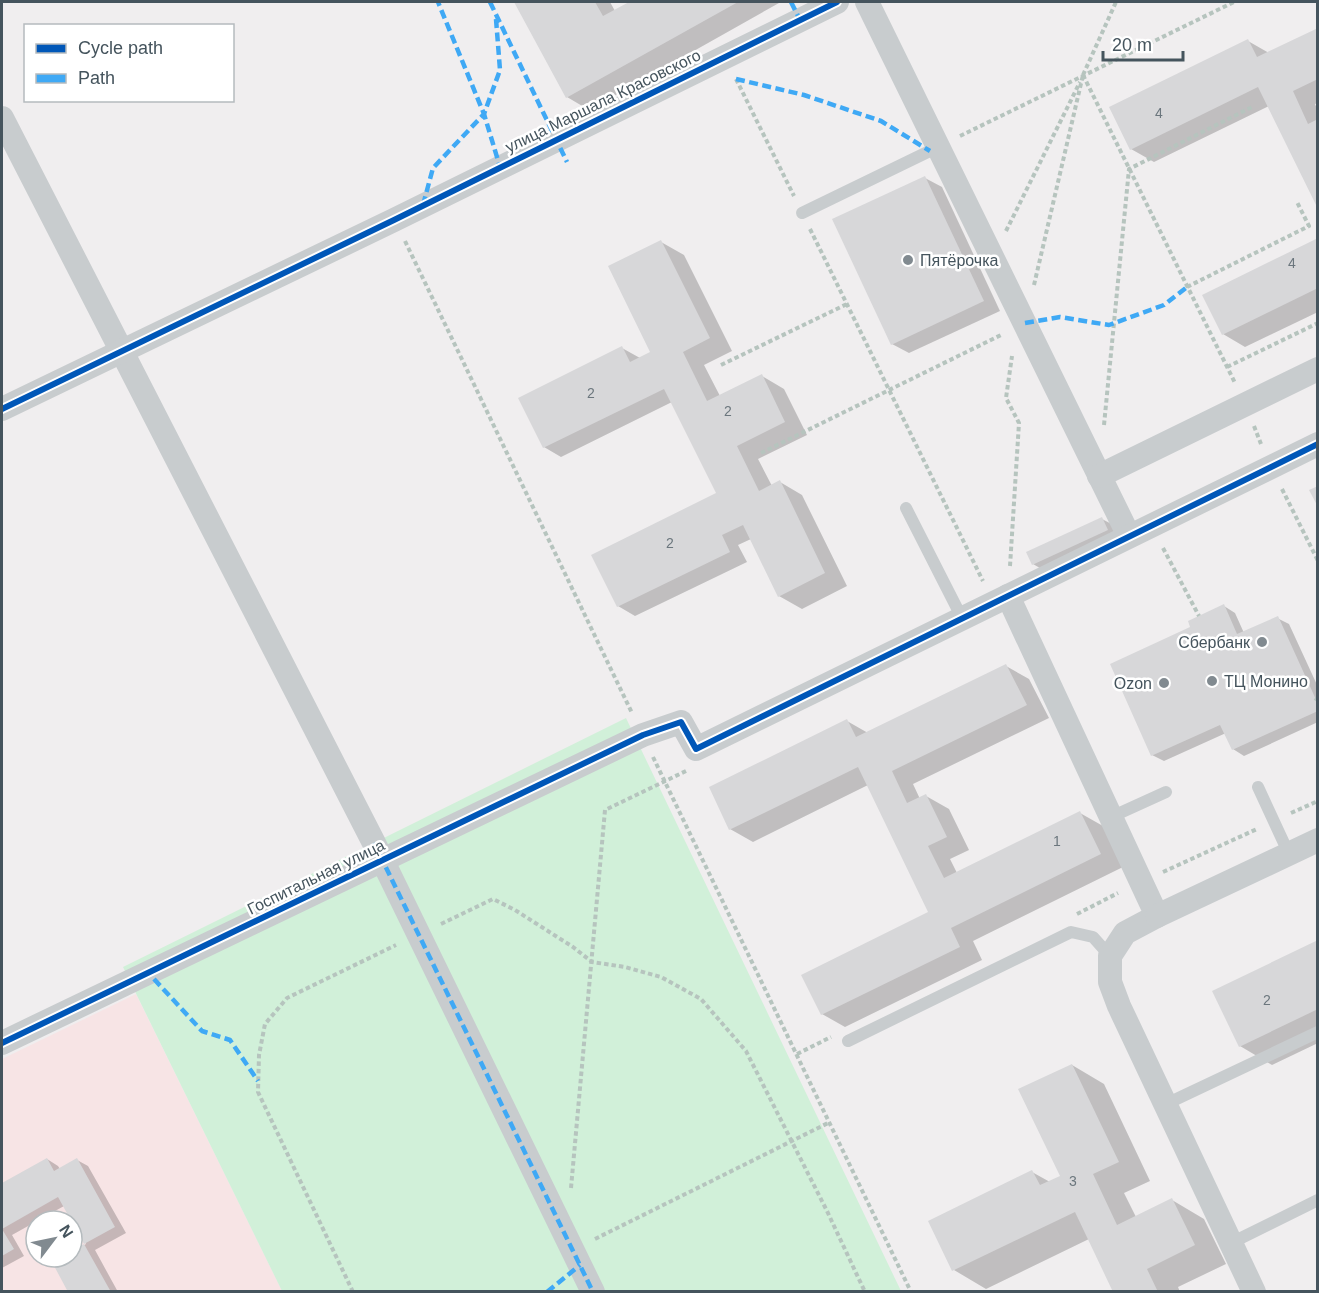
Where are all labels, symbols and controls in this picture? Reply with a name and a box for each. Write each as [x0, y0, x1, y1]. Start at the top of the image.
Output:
legend [24, 24, 234, 102]
scale bar [1103, 24, 1182, 62]
text: 20 m [1112, 35, 1152, 55]
text: Cycle path [78, 38, 163, 58]
street label: улица Маршала Красовского [503, 46, 703, 156]
text: Path [78, 68, 115, 88]
house number: 4 [1155, 105, 1163, 121]
place label: Пятёрочка [920, 252, 999, 269]
marker: Пятёрочка [901, 253, 915, 267]
house number: 4 [1288, 255, 1296, 271]
house number: 2 [587, 385, 595, 401]
house number: 2 [724, 403, 732, 419]
house number: 2 [666, 535, 674, 551]
place label: Сбербанк [1178, 634, 1251, 651]
marker: Сбербанк [1255, 635, 1269, 649]
place label: ТЦ Монино [1224, 673, 1308, 690]
marker: ТЦ Монино [1205, 674, 1219, 688]
place label: Ozon [1114, 675, 1152, 692]
marker: Ozon [1157, 676, 1171, 690]
house number: 1 [1053, 833, 1061, 849]
street label: Госпитальная улица [245, 836, 388, 918]
house number: 2 [1263, 992, 1271, 1008]
house number: 3 [1069, 1173, 1077, 1189]
north arrow [24, 1209, 84, 1269]
text: N [56, 1222, 77, 1241]

